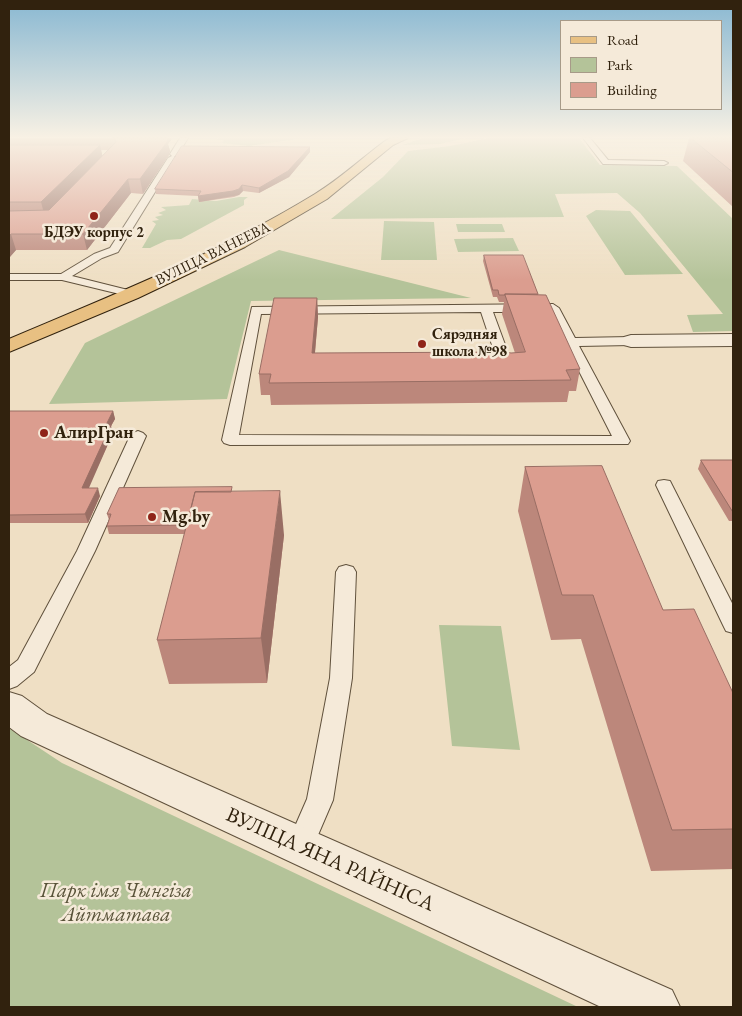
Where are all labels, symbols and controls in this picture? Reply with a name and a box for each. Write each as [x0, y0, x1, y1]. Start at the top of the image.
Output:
legend [560, 20, 722, 110]
text: Road [607, 30, 638, 49]
text: Park [607, 55, 633, 74]
text: Building [607, 80, 657, 99]
marker: БДЭУ корпус 2 [88, 210, 100, 222]
street label: ВУЛІЦА ВАНЕЕВА [153, 218, 273, 290]
place label: БДЭУ корпус 2 [44, 224, 144, 242]
place label: Сярэдняя школа №98 [432, 326, 507, 361]
marker: Сярэдняя школа №98 [416, 338, 428, 350]
place label: АлирГран [54, 422, 134, 444]
marker: АлирГран [38, 427, 50, 439]
place label: Mg.by [162, 506, 210, 528]
marker: Mg.by [146, 511, 158, 523]
street label: ВУЛІЦА ЯНА РАЙНІСА [222, 803, 438, 917]
park label: Парк імя Чынгіза Айтматава [40, 878, 192, 928]

